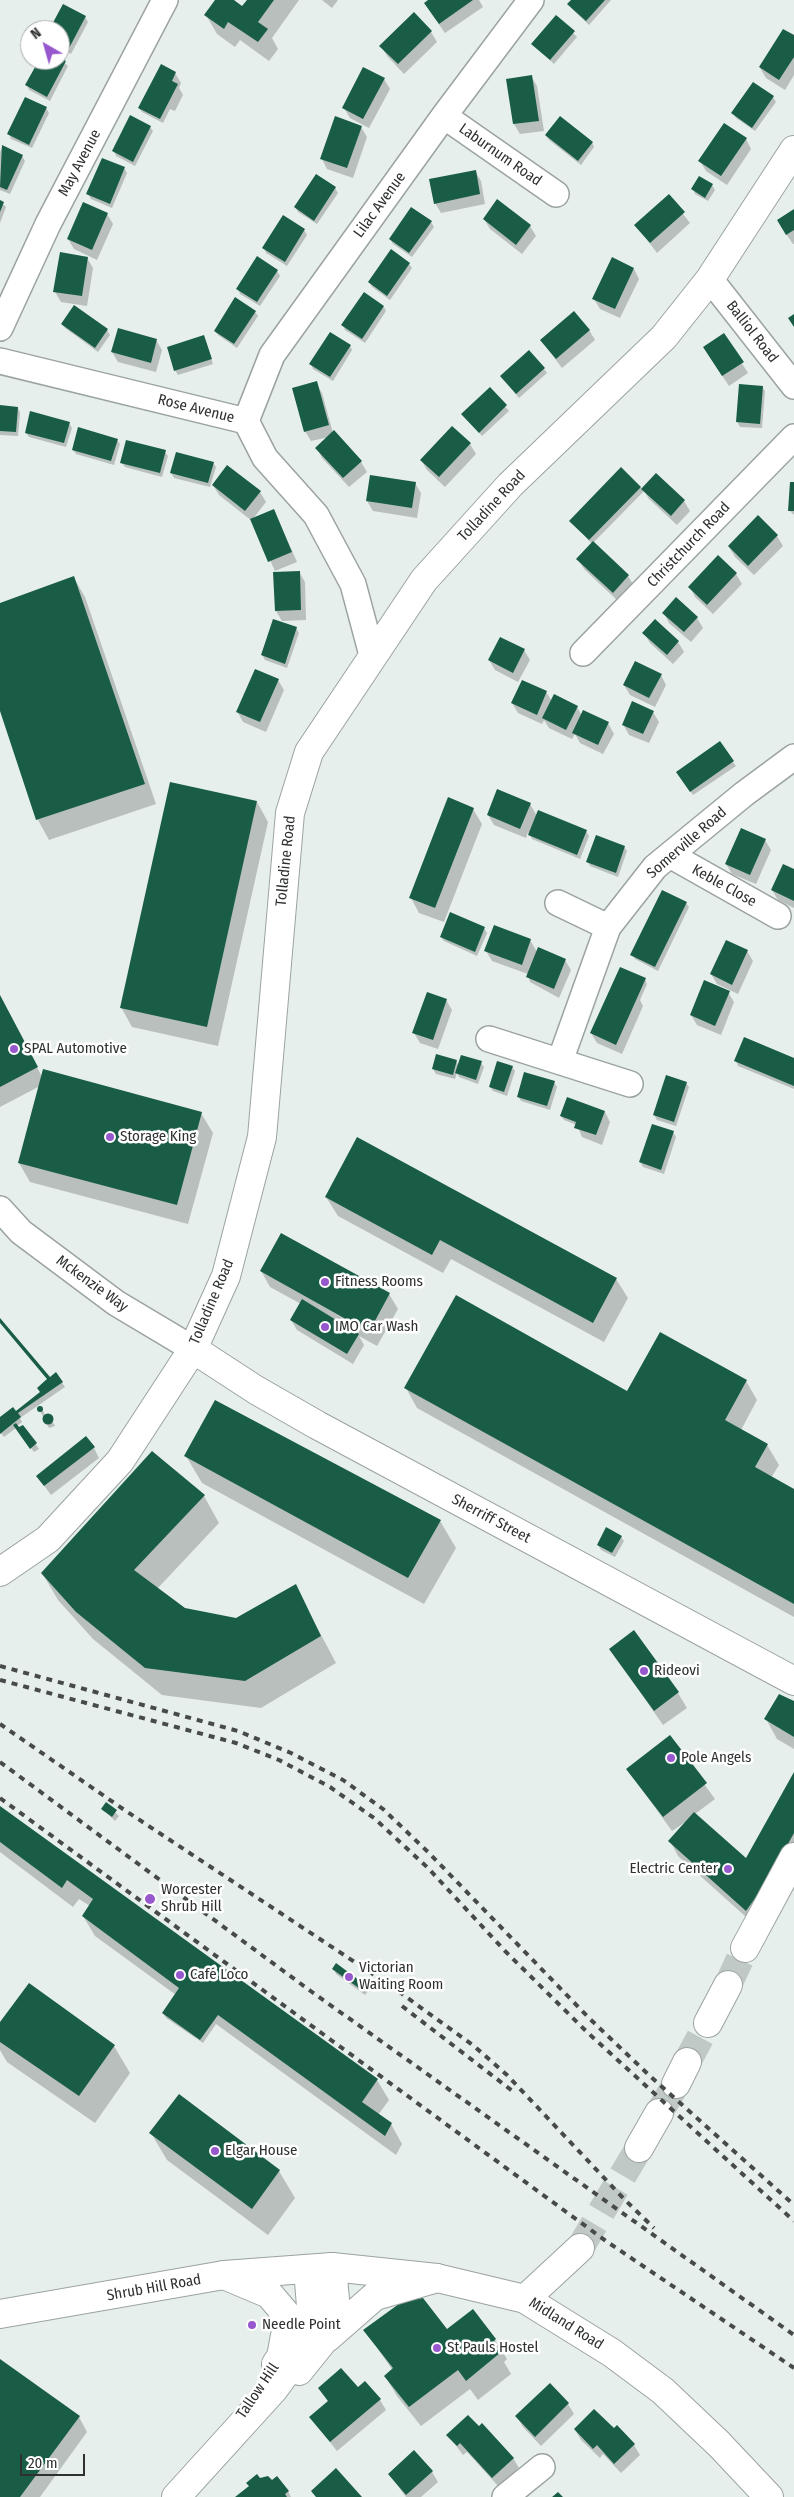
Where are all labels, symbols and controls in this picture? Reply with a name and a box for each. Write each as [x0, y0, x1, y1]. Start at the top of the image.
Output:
north arrow [20, 20, 70, 70]
text: N [28, 24, 45, 43]
street label: Laburnum Road [455, 120, 545, 190]
street label: May Avenue [55, 127, 105, 199]
street label: Lilac Avenue [350, 169, 410, 241]
street label: Balliol Road [722, 297, 782, 367]
street label: Rose Avenue [156, 391, 236, 427]
street label: Tolladine Road [454, 467, 530, 545]
street label: Christchurch Road [644, 499, 734, 591]
street label: Somerville Road [643, 803, 731, 883]
street label: Tolladine Road [272, 815, 300, 907]
street label: Keble Close [689, 861, 759, 911]
place label: SPAL Automotive [24, 1040, 127, 1058]
marker: SPAL Automotive [8, 1043, 20, 1055]
place label: Storage King [120, 1128, 196, 1146]
marker: Storage King [104, 1131, 116, 1143]
street label: Mckenzie Way [53, 1252, 131, 1316]
street label: Tolladine Road [186, 1257, 238, 1347]
place label: Fitness Rooms [335, 1273, 423, 1291]
marker: Fitness Rooms [319, 1276, 331, 1288]
place label: IMO Car Wash [335, 1318, 418, 1336]
marker: IMO Car Wash [319, 1321, 331, 1333]
street label: Sherriff Street [449, 1491, 533, 1547]
place label: Rideovi [654, 1662, 700, 1680]
marker: Rideovi [638, 1665, 650, 1677]
place label: Pole Angels [681, 1749, 751, 1767]
marker: Pole Angels [665, 1752, 677, 1764]
place label: Electric Center [630, 1860, 718, 1878]
marker: Electric Center [722, 1863, 734, 1875]
place label: Worcester Shrub Hill [161, 1881, 222, 1916]
marker: Worcester Shrub Hill [143, 1892, 157, 1906]
place label: Victorian Waiting Room [359, 1959, 443, 1994]
place label: Café Loco [190, 1966, 248, 1984]
marker: Café Loco [174, 1969, 186, 1981]
marker: Victorian Waiting Room [343, 1971, 355, 1983]
place label: Elgar House [225, 2142, 297, 2160]
marker: Elgar House [209, 2145, 221, 2157]
street label: Shrub Hill Road [105, 2271, 203, 2305]
street label: Midland Road [525, 2294, 607, 2354]
place label: Needle Point [262, 2316, 341, 2334]
marker: Needle Point [246, 2319, 258, 2331]
place label: St Pauls Hostel [447, 2339, 538, 2357]
marker: St Pauls Hostel [431, 2342, 443, 2354]
street label: Tallow Hill [233, 2360, 283, 2422]
scale bar [22, 2444, 88, 2476]
text: 20 m [28, 2454, 58, 2472]

